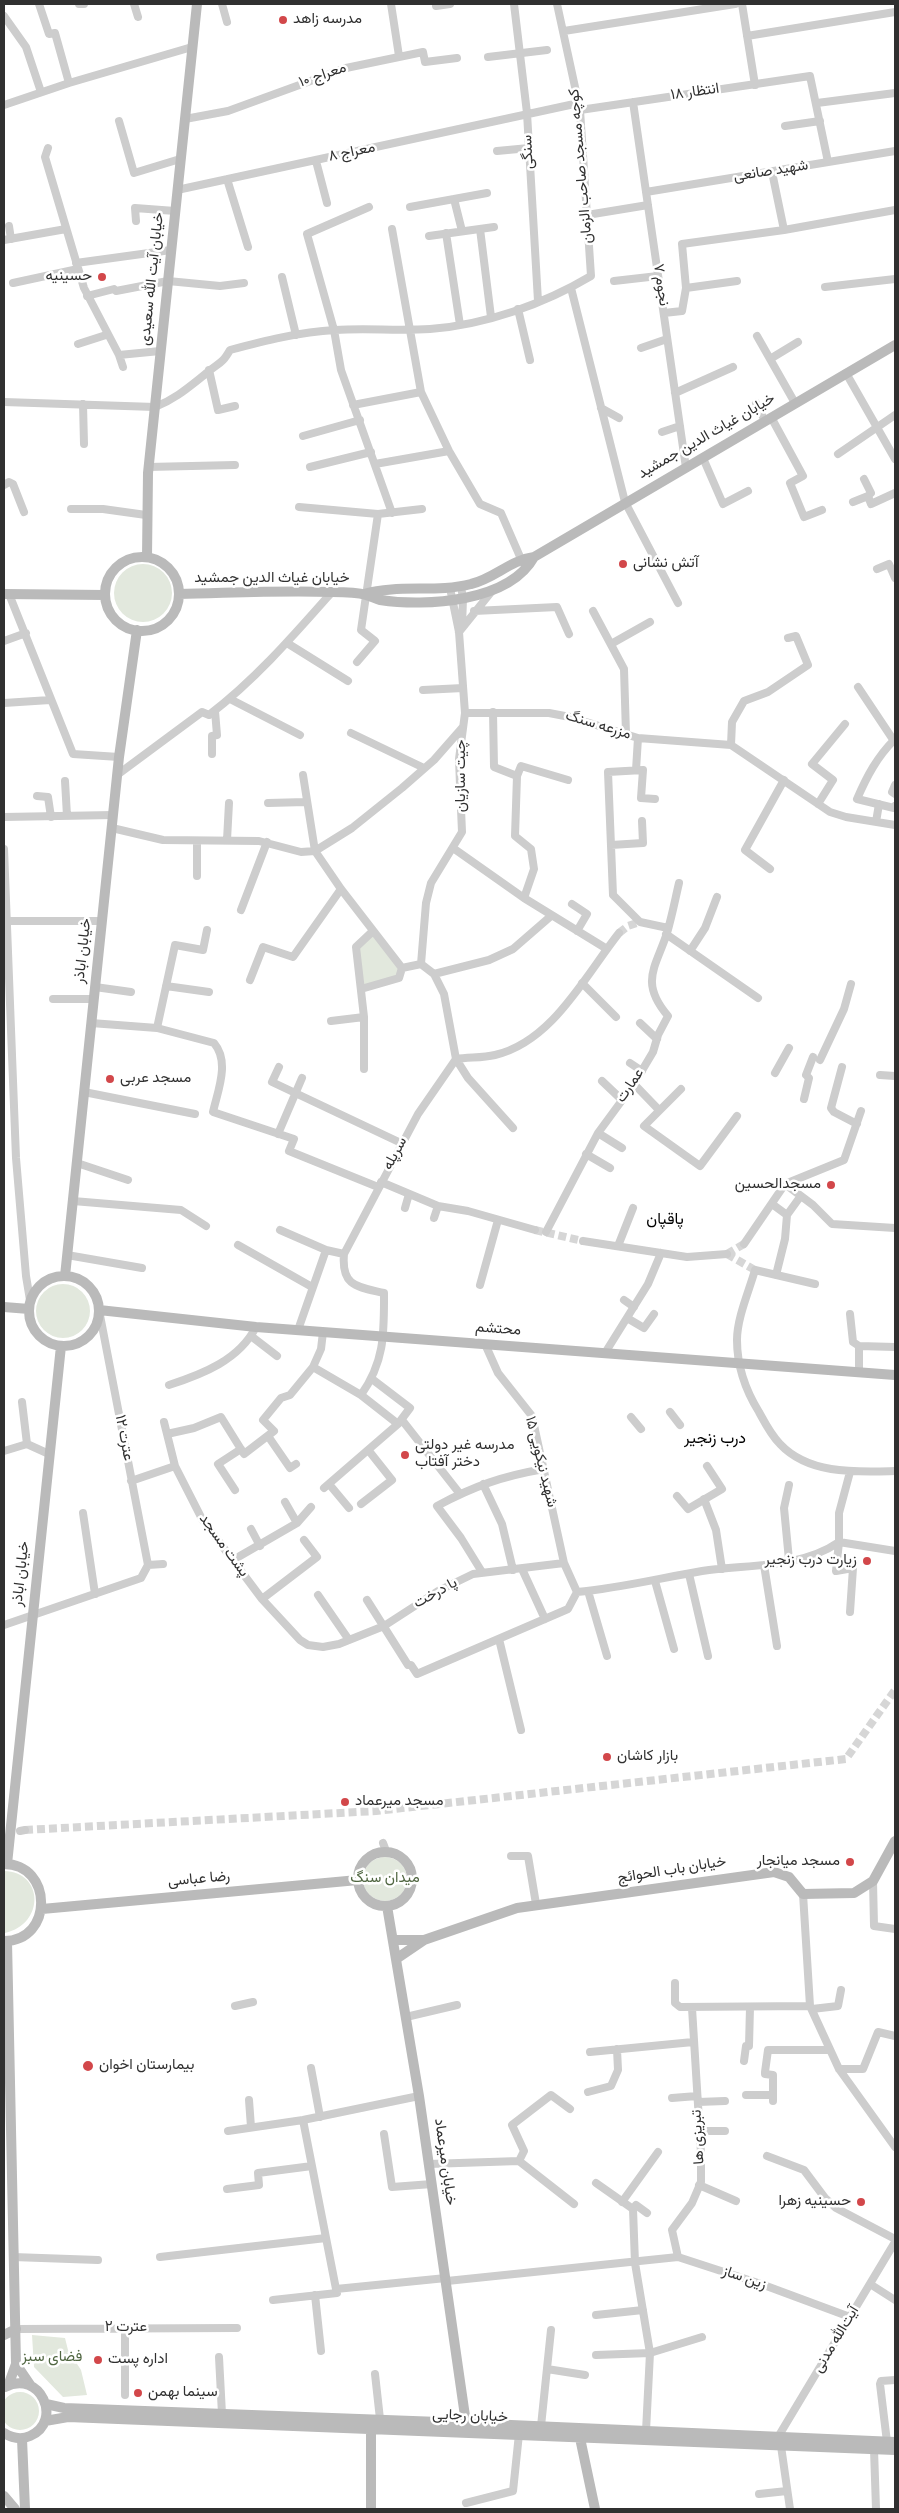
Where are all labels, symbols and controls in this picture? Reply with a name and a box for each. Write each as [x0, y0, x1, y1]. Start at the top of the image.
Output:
place label: مدرسه زاهد [293, 11, 362, 29]
marker: مدرسه زاهد [277, 14, 289, 26]
street label: معراج ۱۰ [297, 60, 349, 92]
street label: انتظار ۱۸ [669, 81, 721, 105]
street label: کوچه مسجد صاحب الزمان [566, 88, 598, 244]
street label: سنگی [519, 134, 539, 170]
street label: معراج ۸ [327, 139, 377, 167]
street label: شهید صانعی [732, 157, 810, 187]
street label: خیابان آیت الله سعیدی [137, 211, 169, 347]
street label: نجوم ۷ [648, 263, 672, 307]
place label: حسینیه [46, 268, 92, 286]
marker: حسینیه [96, 271, 108, 283]
street label: خیابان غیاث الدین جمشید [635, 390, 779, 484]
place label: آتش نشانی [633, 555, 698, 573]
marker: آتش نشانی [617, 558, 629, 570]
street label: خیابان غیاث الدین جمشید [194, 570, 350, 588]
street label: مزرعه سنگ [563, 708, 633, 744]
street label: چیت سازیان [453, 740, 471, 812]
street label: خیابان اباذر [72, 917, 96, 985]
street label: عمارت [613, 1065, 649, 1107]
place label: مسجد عربی [120, 1070, 191, 1088]
marker: مسجد عربی [104, 1073, 116, 1085]
street label: سرپله [380, 1134, 412, 1174]
place label: مسجدالحسین [735, 1176, 821, 1194]
marker: مسجدالحسین [825, 1179, 837, 1191]
district label: پاقپان [646, 1211, 684, 1231]
street label: محتشم [475, 1319, 521, 1341]
street label: عترت ۱۲ [110, 1413, 136, 1463]
street label: شهید نیکویی ۱۵ [520, 1414, 560, 1510]
district label: درب زنجیر [684, 1430, 746, 1450]
place label: مدرسه غیر دولتی دختر آفتاب [415, 1437, 514, 1472]
marker: مدرسه غیر دولتی دختر آفتاب [399, 1449, 411, 1461]
street label: پشت مسجد [194, 1511, 252, 1581]
street label: خیابان اباذر [10, 1540, 34, 1608]
place label: زیارت درب زنجیر [765, 1552, 857, 1570]
marker: زیارت درب زنجیر [861, 1555, 873, 1567]
street label: پا درخت [411, 1575, 461, 1613]
place label: بازار کاشان [617, 1748, 678, 1766]
marker: بازار کاشان [601, 1751, 613, 1763]
place label: مسجد میرعماد [355, 1793, 443, 1811]
marker: مسجد میرعماد [339, 1796, 351, 1808]
place label: مسجد میانجار [757, 1853, 840, 1871]
street label: خیابان باب الحوائج [617, 1854, 727, 1888]
marker: مسجد میانجار [844, 1856, 856, 1868]
street label: رضا عباسی [167, 1868, 231, 1892]
park label: میدان سنگ [350, 1870, 420, 1888]
place label: بیمارستان اخوان [99, 2057, 194, 2075]
marker: بیمارستان اخوان [81, 2059, 95, 2073]
street label: تبریزی ها [689, 2109, 709, 2165]
street label: خیابان میرعماد [429, 2117, 459, 2207]
place label: حسینیه زهرا [778, 2193, 851, 2211]
marker: حسینیه زهرا [855, 2196, 867, 2208]
street label: زین ساز [720, 2263, 768, 2295]
street label: آیت‌الله مدنی [810, 2303, 864, 2377]
street label: عترت ۲ [105, 2319, 147, 2337]
park label: فضای سبز [22, 2349, 82, 2367]
place label: اداره پست [108, 2351, 168, 2369]
marker: اداره پست [92, 2354, 104, 2366]
place label: سینما بهمن [148, 2384, 218, 2402]
marker: سینما بهمن [132, 2387, 144, 2399]
street label: خیابان رجایی [432, 2407, 508, 2427]

